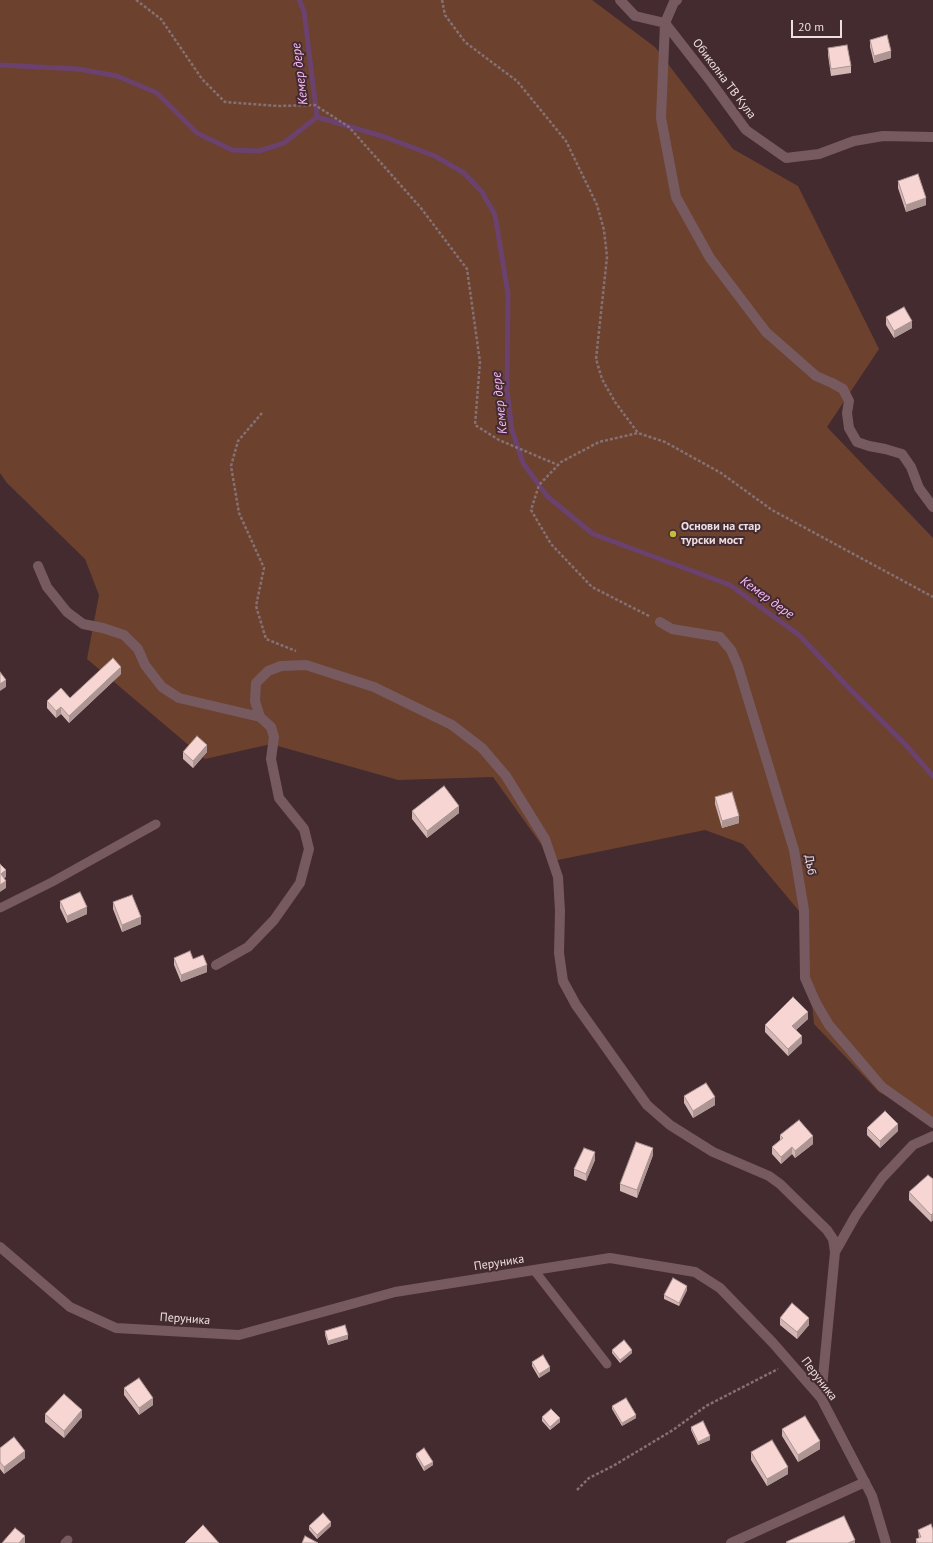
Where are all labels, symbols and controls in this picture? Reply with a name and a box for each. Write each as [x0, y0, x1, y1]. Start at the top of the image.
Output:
scale bar [793, 12, 844, 38]
text: 20 m [798, 19, 824, 34]
street label: Обиколна ТВ Кула [689, 36, 759, 122]
water label: Кемер дере [288, 42, 312, 106]
water label: Кемер дере [489, 371, 511, 435]
place label: Основи на стар турски мост [681, 520, 761, 548]
marker: Основи на стар турски мост [668, 529, 678, 539]
water label: Кемер дере [737, 573, 797, 623]
street label: Дъб [801, 854, 819, 876]
street label: Перуника [473, 1252, 525, 1274]
street label: Перуника [159, 1310, 211, 1328]
street label: Перуника [798, 1354, 840, 1404]

